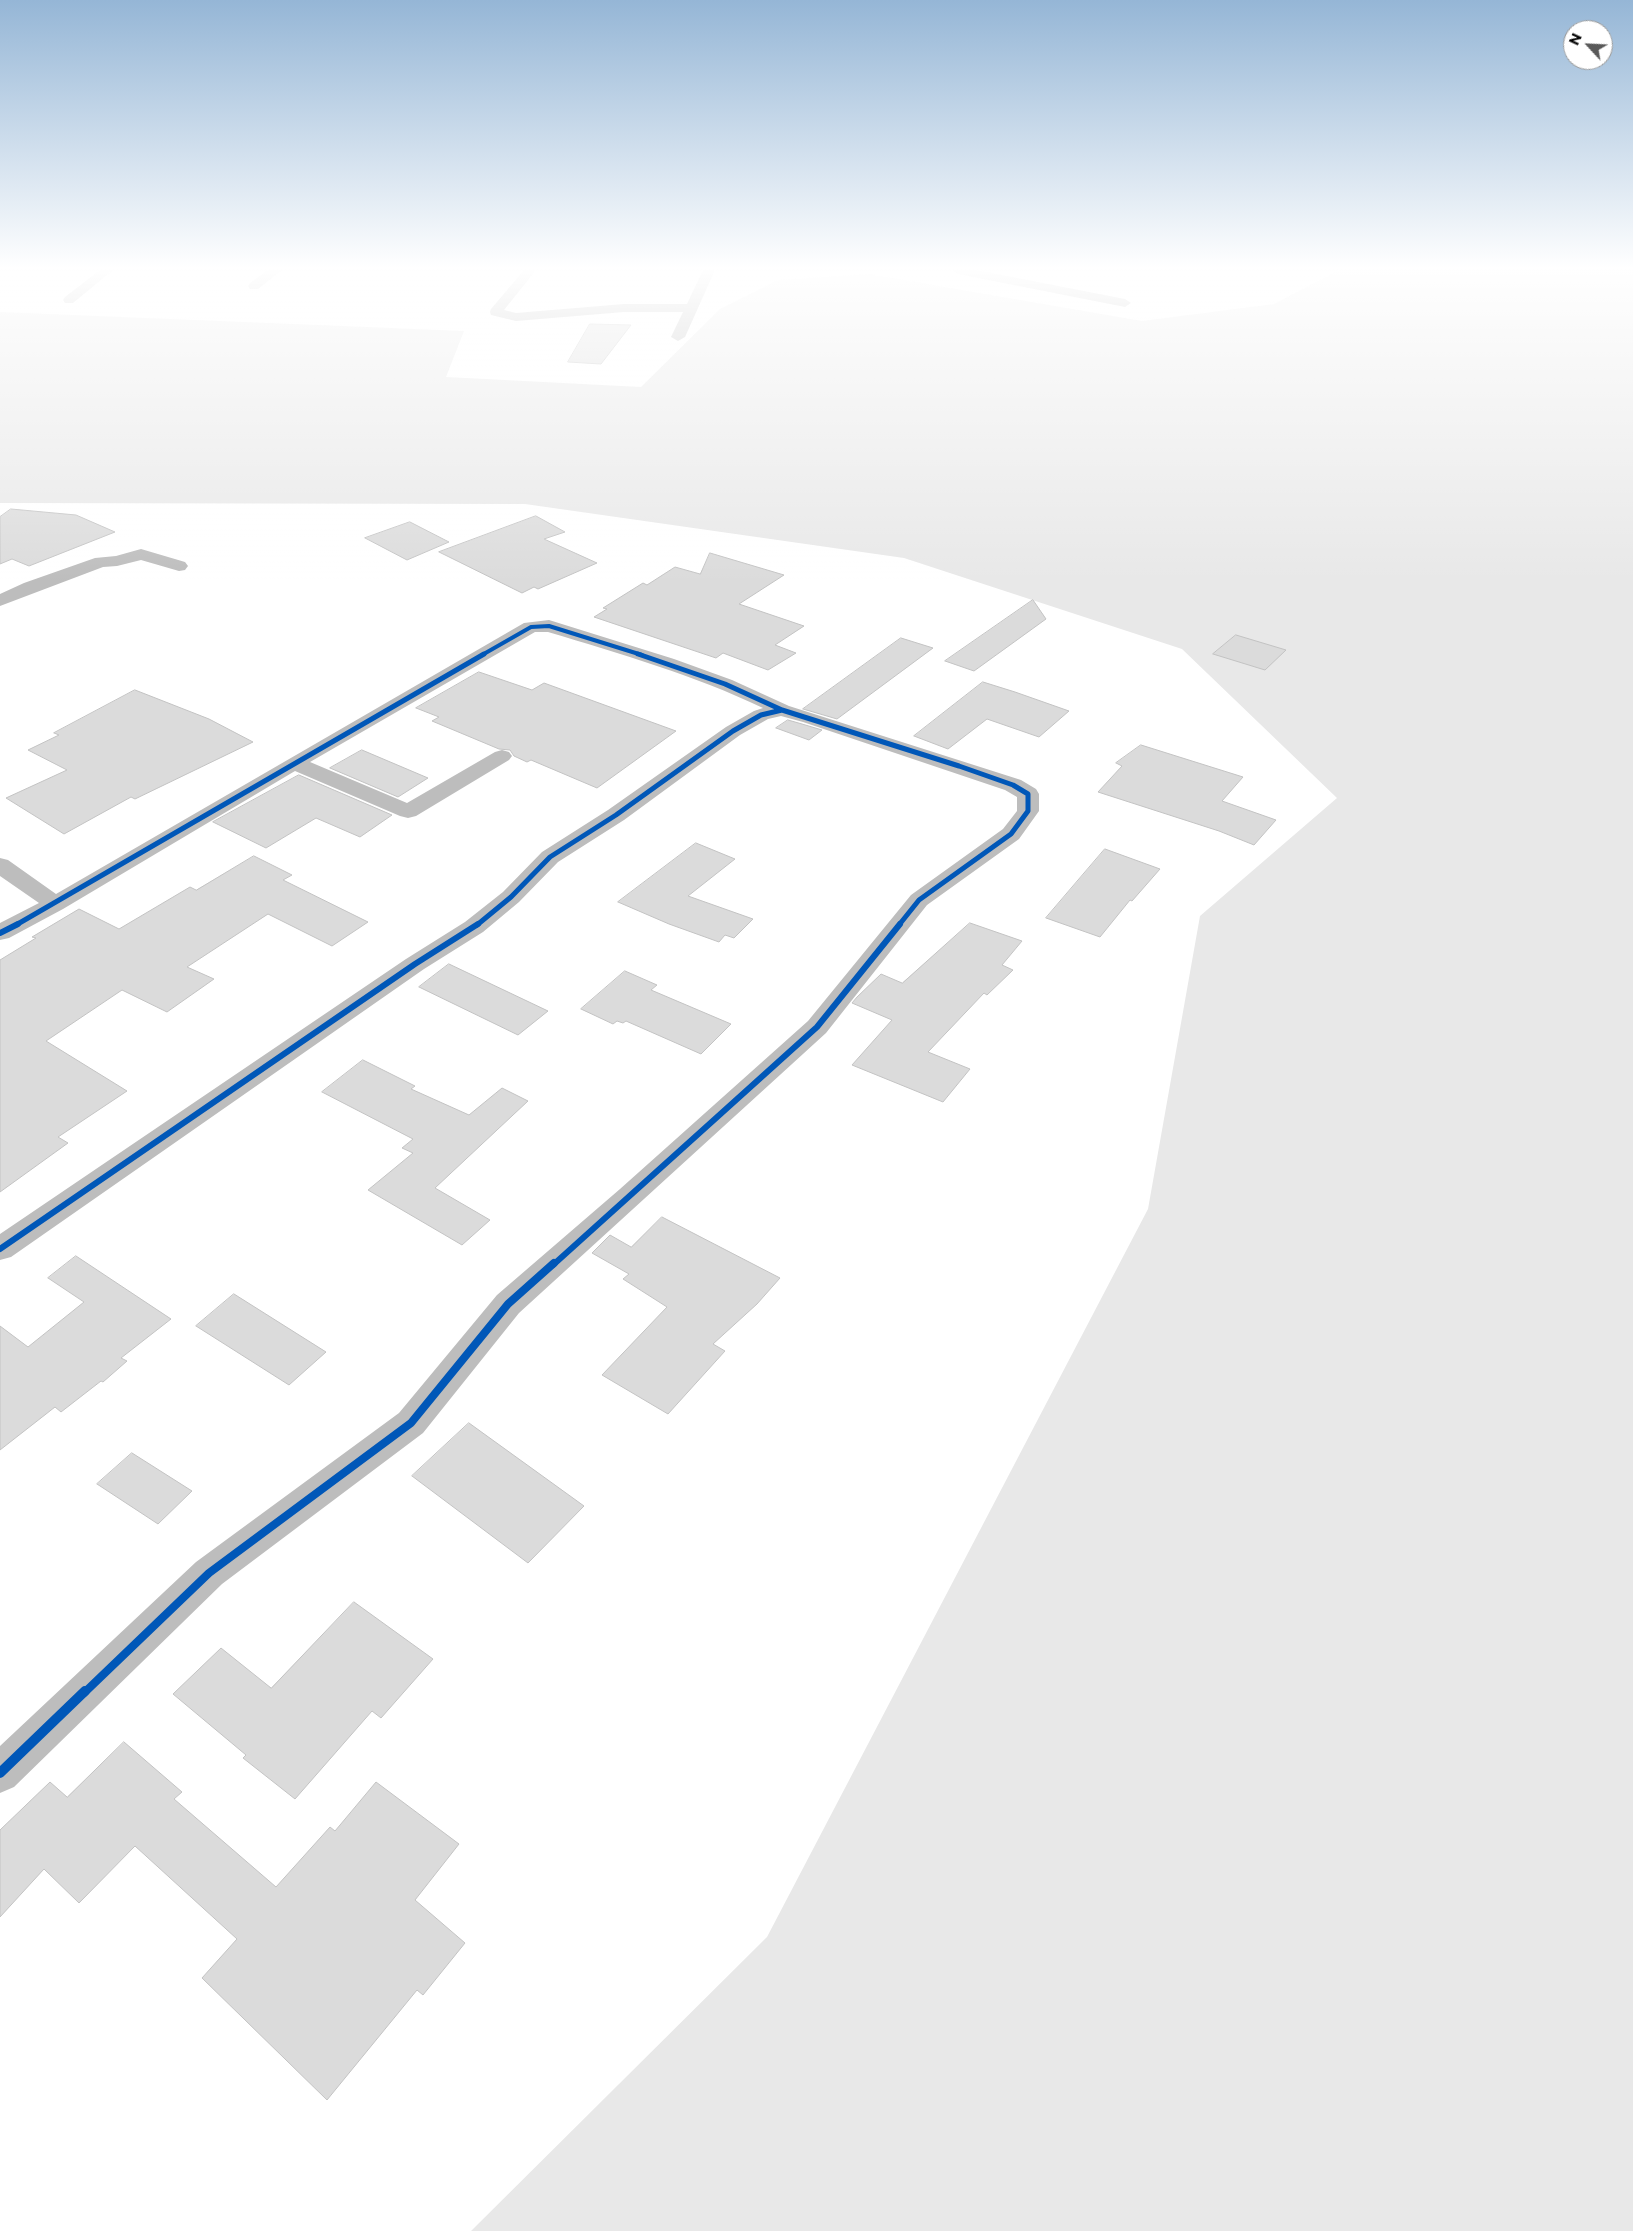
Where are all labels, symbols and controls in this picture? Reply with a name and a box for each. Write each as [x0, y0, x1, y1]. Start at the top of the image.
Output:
north arrow [1563, 20, 1613, 70]
text: N [1565, 30, 1586, 48]

